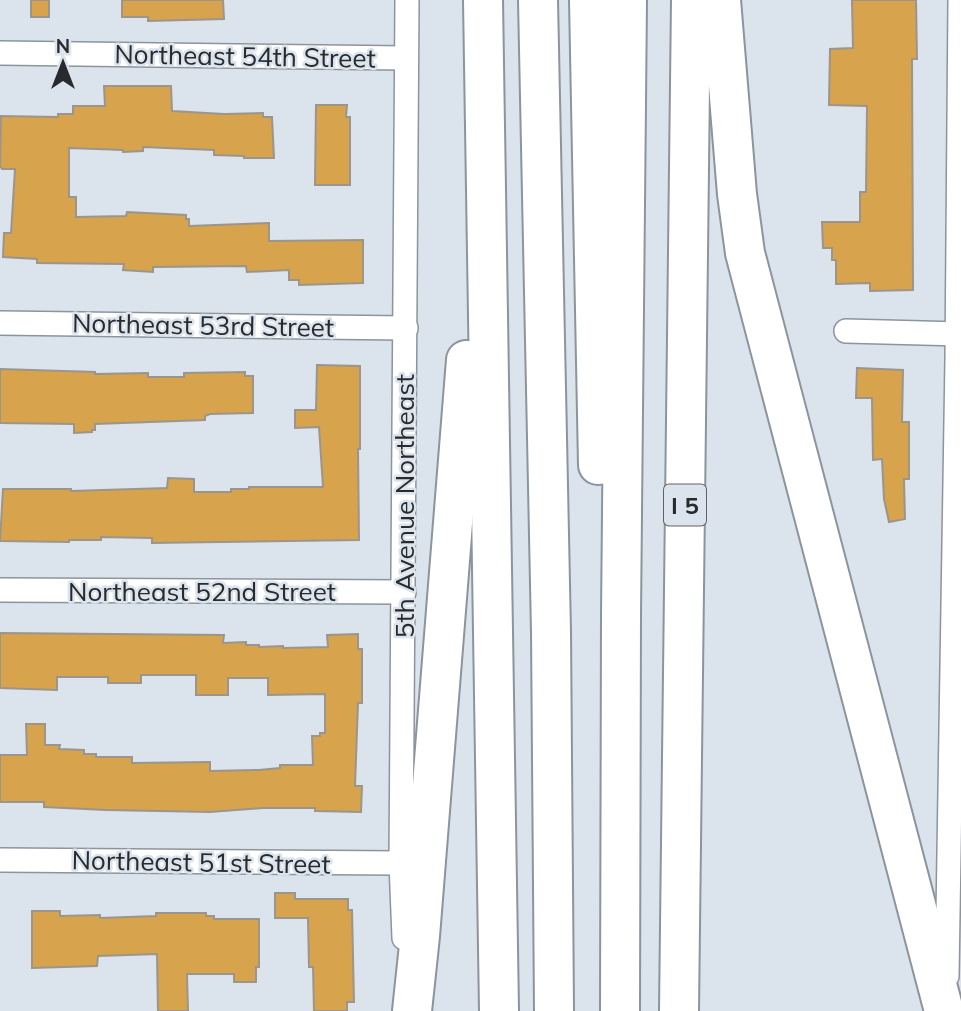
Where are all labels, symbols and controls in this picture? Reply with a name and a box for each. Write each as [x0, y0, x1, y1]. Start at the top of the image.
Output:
north arrow [28, 28, 98, 98]
text: N [56, 34, 70, 58]
street label: Northeast 54th Street [114, 37, 376, 75]
street label: Northeast 53rd Street [72, 306, 334, 344]
street label: 5th Avenue Northeast [388, 374, 421, 638]
road number: I 5 [664, 484, 706, 526]
street label: Northeast 52nd Street [68, 575, 336, 608]
street label: Northeast 51st Street [71, 843, 331, 881]

